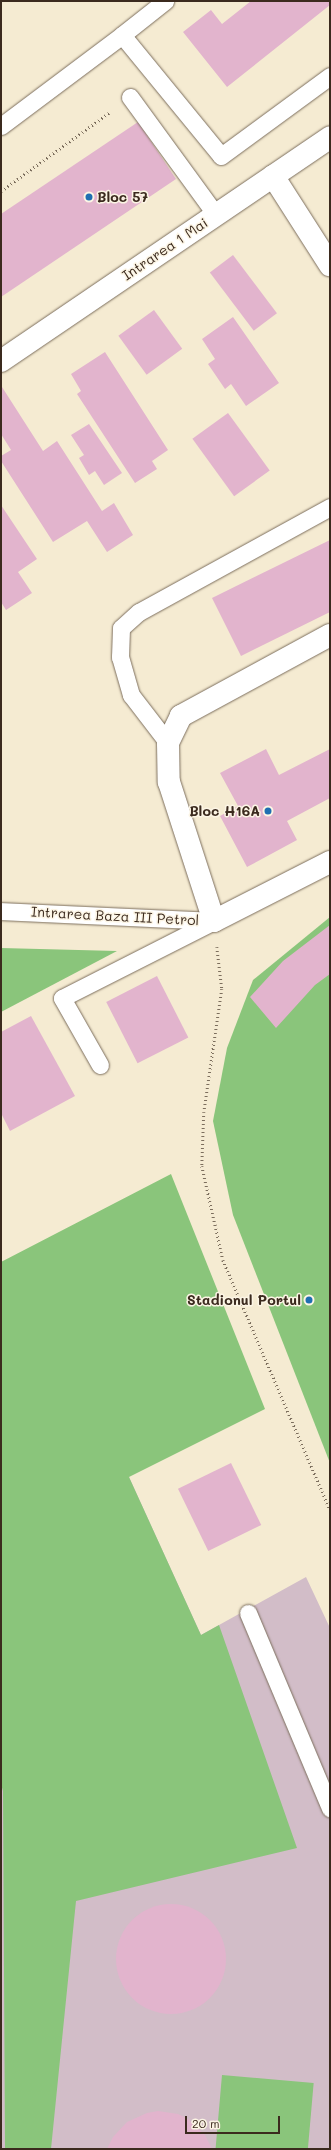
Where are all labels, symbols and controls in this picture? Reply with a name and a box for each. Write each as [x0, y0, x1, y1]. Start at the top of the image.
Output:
place label: Bloc 57 [97, 189, 148, 205]
marker: Bloc 57 [84, 192, 94, 202]
street label: Intrarea 1 Mai [119, 214, 211, 284]
place label: Bloc H16A [189, 803, 260, 819]
marker: Bloc H16A [263, 806, 273, 816]
street label: Intrarea Baza III Petrol [31, 903, 199, 929]
place label: Stadionul Portul [187, 1292, 301, 1308]
marker: Stadionul Portul [304, 1295, 314, 1305]
scale bar [187, 2108, 282, 2134]
text: 20 m [192, 2115, 220, 2131]

